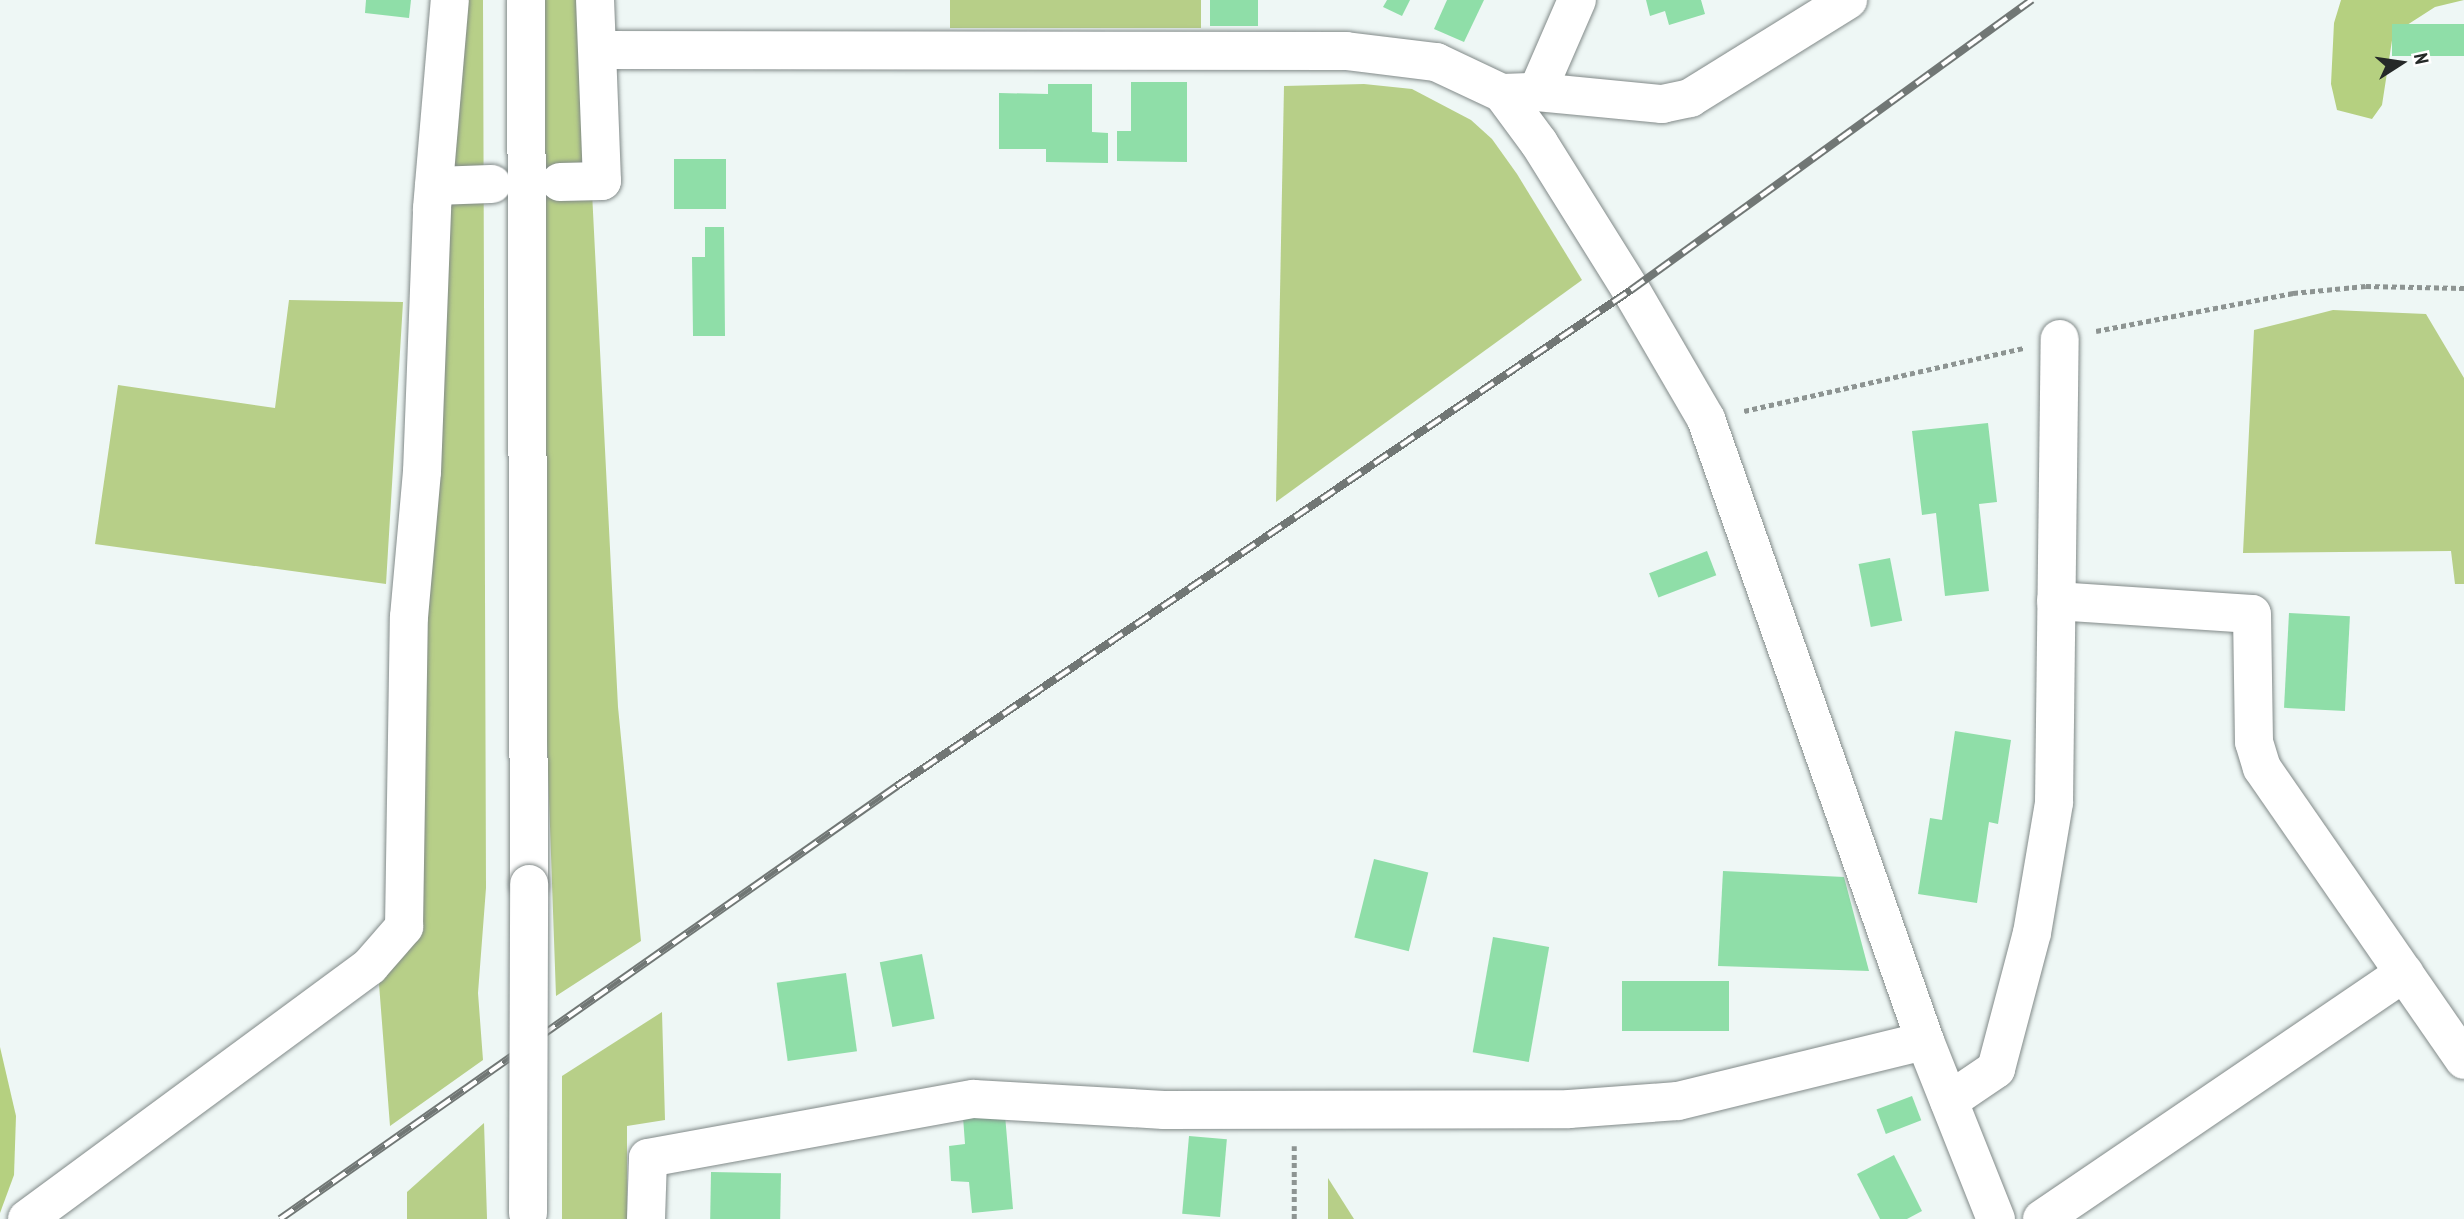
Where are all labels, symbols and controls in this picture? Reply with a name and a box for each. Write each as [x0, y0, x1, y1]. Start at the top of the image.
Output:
north arrow [2366, 28, 2436, 98]
text: N [2409, 51, 2434, 66]

